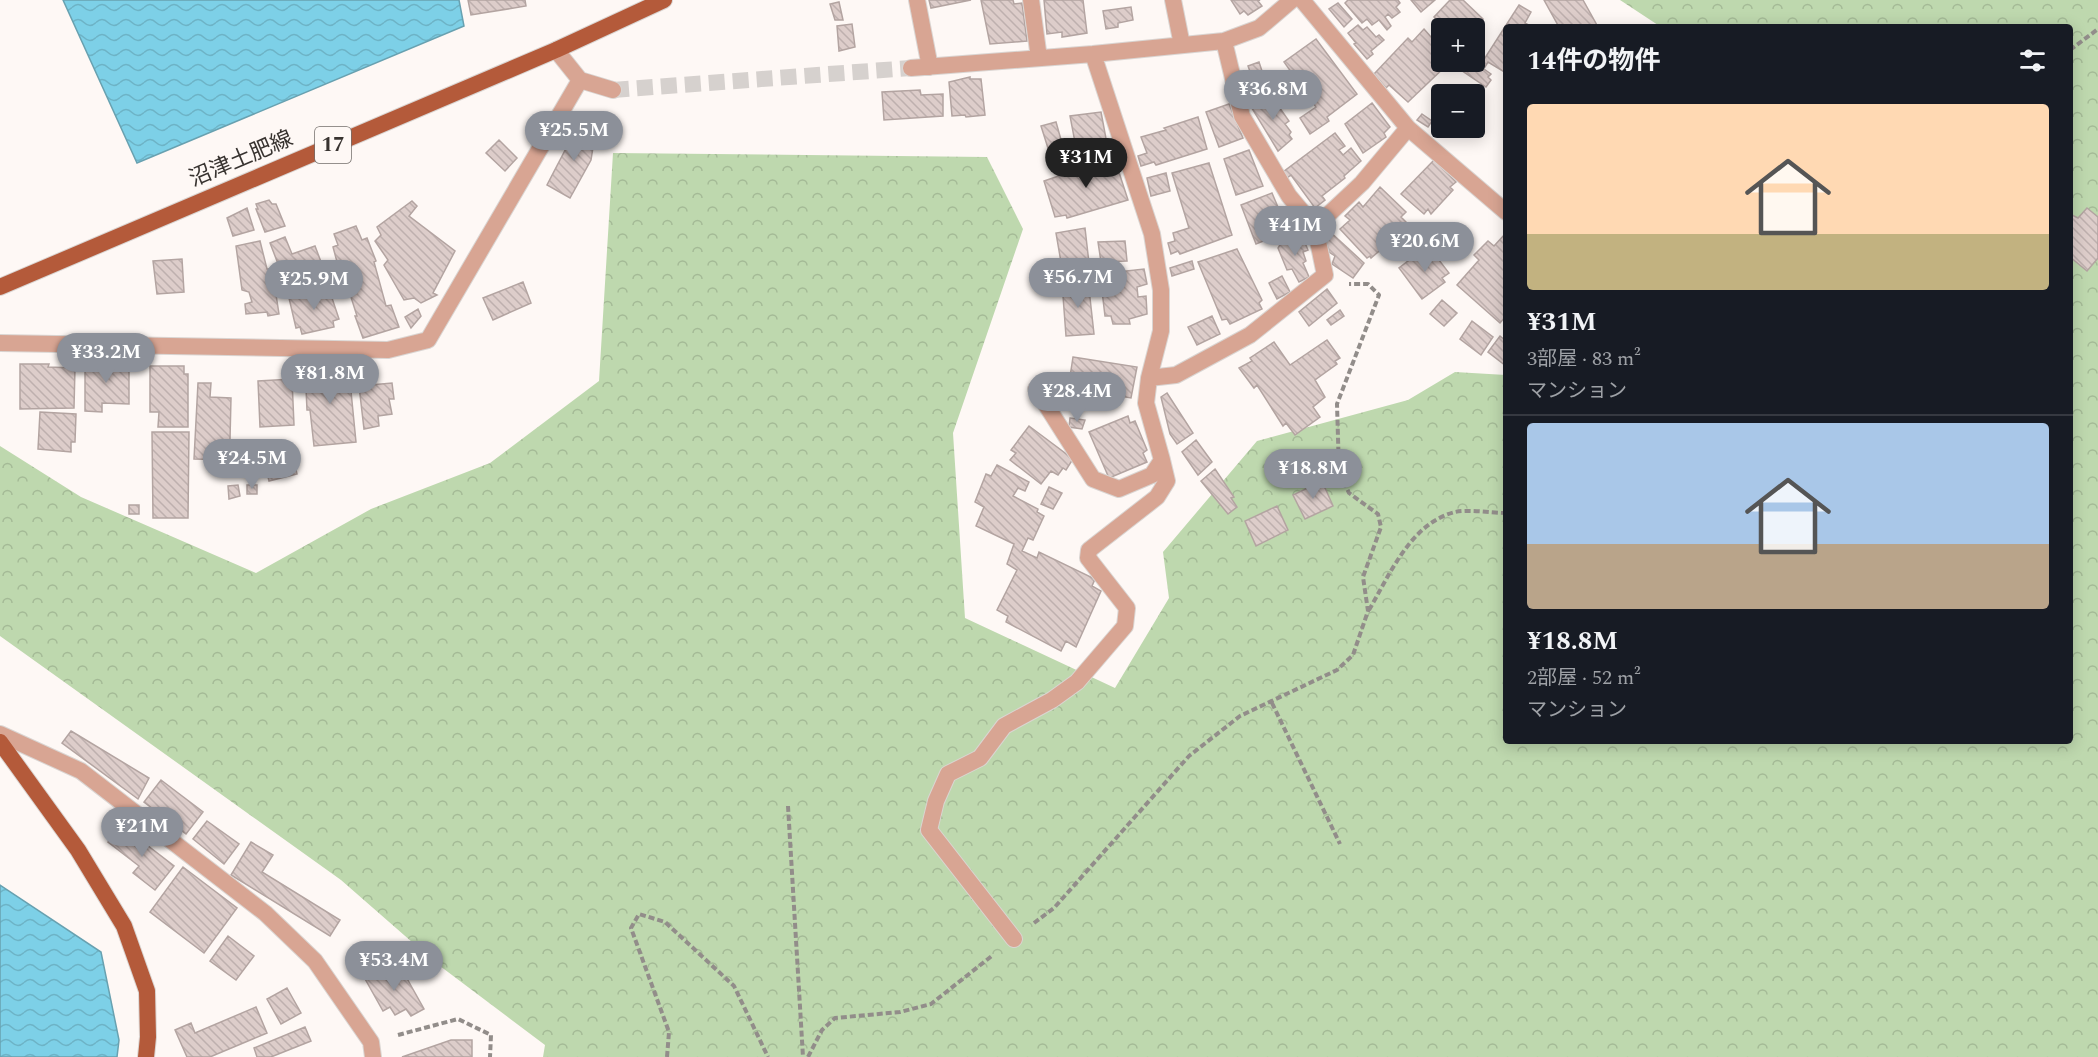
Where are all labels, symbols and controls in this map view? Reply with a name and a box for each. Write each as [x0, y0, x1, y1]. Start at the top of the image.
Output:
map controls [1431, 18, 1485, 138]
button: + [1431, 18, 1485, 72]
text: 14件の物件 [1527, 41, 1660, 81]
icon: filters [2016, 44, 2049, 77]
pin: ¥36.8M [1224, 70, 1322, 121]
text: ¥36.8M [1238, 74, 1308, 104]
button: − [1431, 84, 1485, 138]
pin: ¥25.5M [525, 111, 623, 162]
text: ¥25.5M [539, 115, 609, 145]
street label: 沼津土肥線 [184, 122, 298, 196]
road number: 17 [315, 127, 351, 163]
pin: ¥31M [1050, 138, 1122, 189]
text: ¥31M [1059, 142, 1113, 172]
icon: home [1734, 143, 1842, 251]
pin: ¥41M [1259, 206, 1331, 257]
text: ¥41M [1268, 210, 1322, 240]
pin: ¥20.6M [1376, 222, 1474, 273]
text: ¥20.6M [1390, 226, 1460, 256]
pin: ¥56.7M [1029, 258, 1127, 309]
pin: ¥25.9M [265, 260, 363, 311]
text: ¥56.7M [1043, 262, 1113, 292]
text: ¥25.9M [279, 264, 349, 294]
text: ¥31M [1527, 302, 1597, 342]
pin: ¥33.2M [57, 333, 155, 384]
text: ¥33.2M [71, 337, 141, 367]
text: 3部屋 · 83 m² [1527, 344, 1641, 374]
pin: ¥81.8M [281, 354, 379, 405]
text: ¥81.8M [295, 358, 365, 388]
pin: ¥28.4M [1028, 372, 1126, 423]
text: ¥28.4M [1042, 376, 1112, 406]
text: マンション [1527, 376, 1627, 406]
pin: ¥24.5M [203, 439, 301, 490]
text: ¥24.5M [217, 443, 287, 473]
pin: ¥18.8M [1264, 449, 1362, 500]
text: ¥18.8M [1278, 453, 1348, 483]
icon: home [1734, 462, 1842, 570]
text: ¥18.8M [1527, 621, 1618, 661]
text: 2部屋 · 52 m² [1527, 663, 1641, 693]
text: マンション [1527, 695, 1627, 725]
pin: ¥21M [106, 807, 178, 858]
text: ¥21M [115, 811, 169, 841]
pin: ¥53.4M [345, 941, 443, 992]
text: ¥53.4M [359, 945, 429, 975]

